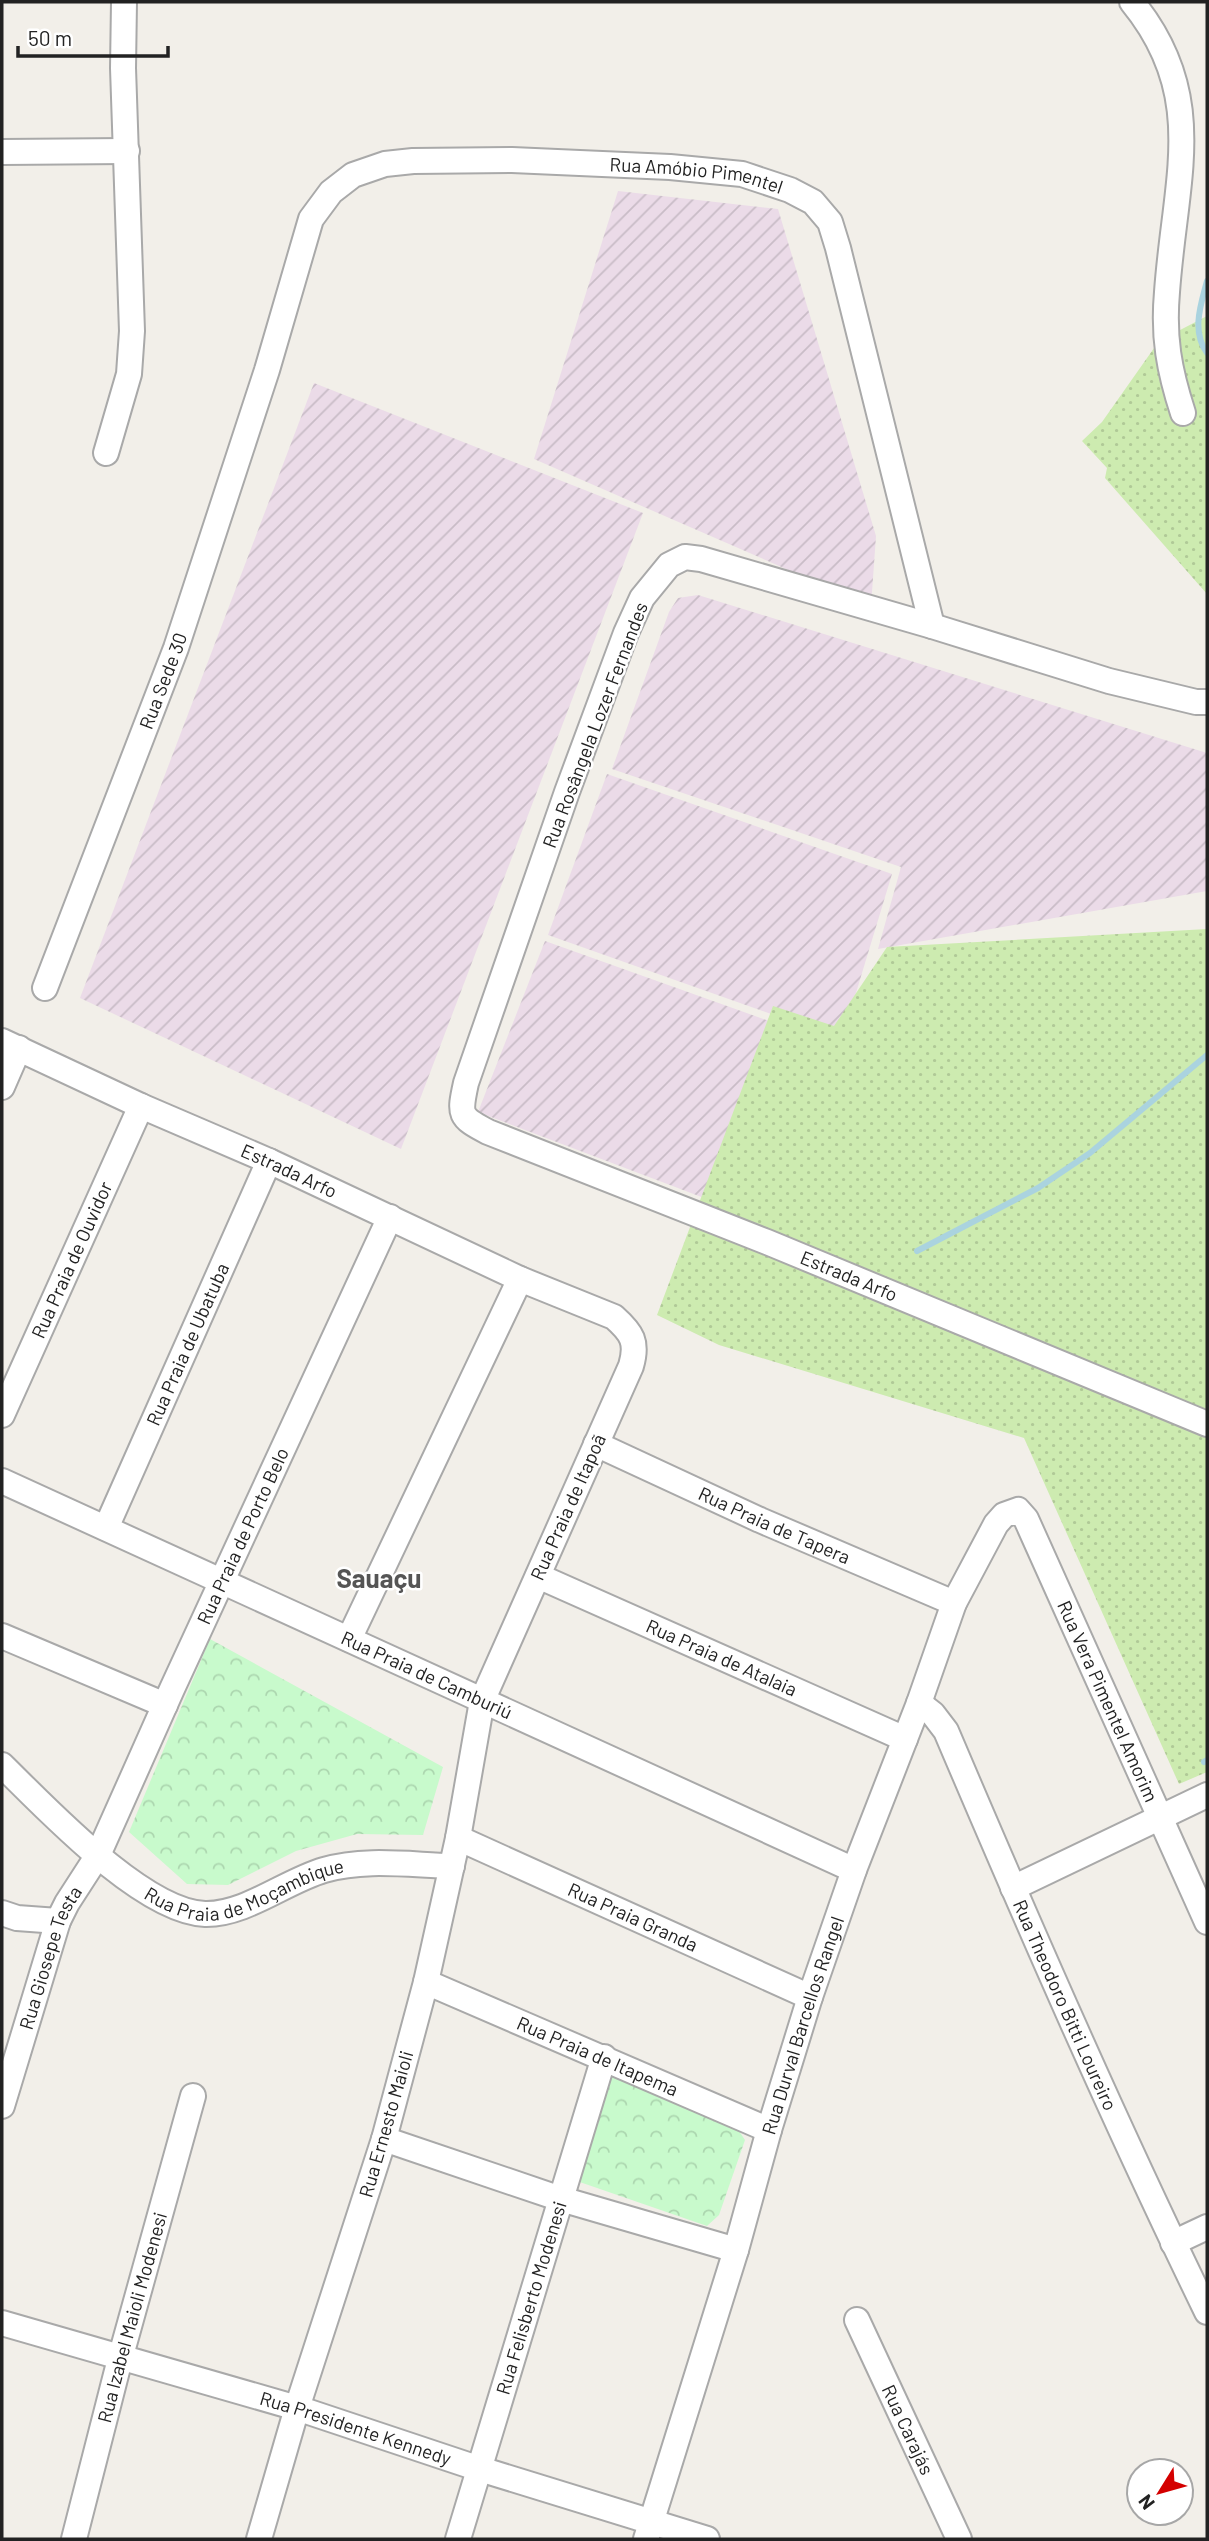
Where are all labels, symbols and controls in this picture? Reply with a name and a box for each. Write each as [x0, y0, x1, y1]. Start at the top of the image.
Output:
scale bar [18, 14, 168, 58]
text: 50 m [28, 25, 72, 50]
street label: Rua Amóbio Pimentel [609, 152, 786, 198]
street label: Rua Rosângela Lozer Fernandes [537, 599, 652, 851]
street label: Rua Sede 30 [134, 630, 191, 732]
street label: Estrada Arfo [238, 1138, 341, 1202]
street label: Rua Praia de Ouvidor [26, 1178, 117, 1342]
street label: Estrada Arfo [797, 1245, 901, 1306]
street label: Rua Praia de Ubatuba [141, 1259, 233, 1429]
street label: Rua Praia de Itapoã [525, 1430, 610, 1584]
street label: Rua Praia de Porto Belo [192, 1444, 293, 1628]
street label: Rua Praia de Tapera [695, 1481, 854, 1568]
district label: Sauaçu [336, 1562, 422, 1593]
street label: Rua Vera Pimentel Amorim [1053, 1597, 1163, 1805]
street label: Rua Praia de Atalaia [643, 1614, 801, 1701]
street label: Rua Praia de Camburiú [338, 1626, 516, 1723]
street label: Rua Praia de Moçambique [141, 1854, 345, 1925]
street label: Rua Praia Granda [565, 1877, 702, 1956]
street label: Rua Giosepe Testa [14, 1881, 86, 2032]
street label: Rua Theodoro Bitti Loureiro [1009, 1896, 1123, 2114]
street label: Rua Durval Barcellos Rangel [756, 1913, 848, 2137]
street label: Rua Praia de Itapema [514, 2011, 682, 2101]
street label: Rua Ernesto Maioli [354, 2048, 417, 2200]
street label: Rua Felisberto Modenesi [490, 2198, 571, 2397]
street label: Rua Izabel Maioli Modenesi [92, 2210, 171, 2425]
street label: Rua Carajás [878, 2381, 939, 2478]
street label: Rua Presidente Kennedy [257, 2386, 455, 2470]
north arrow [1125, 2457, 1195, 2527]
text: N [1133, 2491, 1159, 2515]

